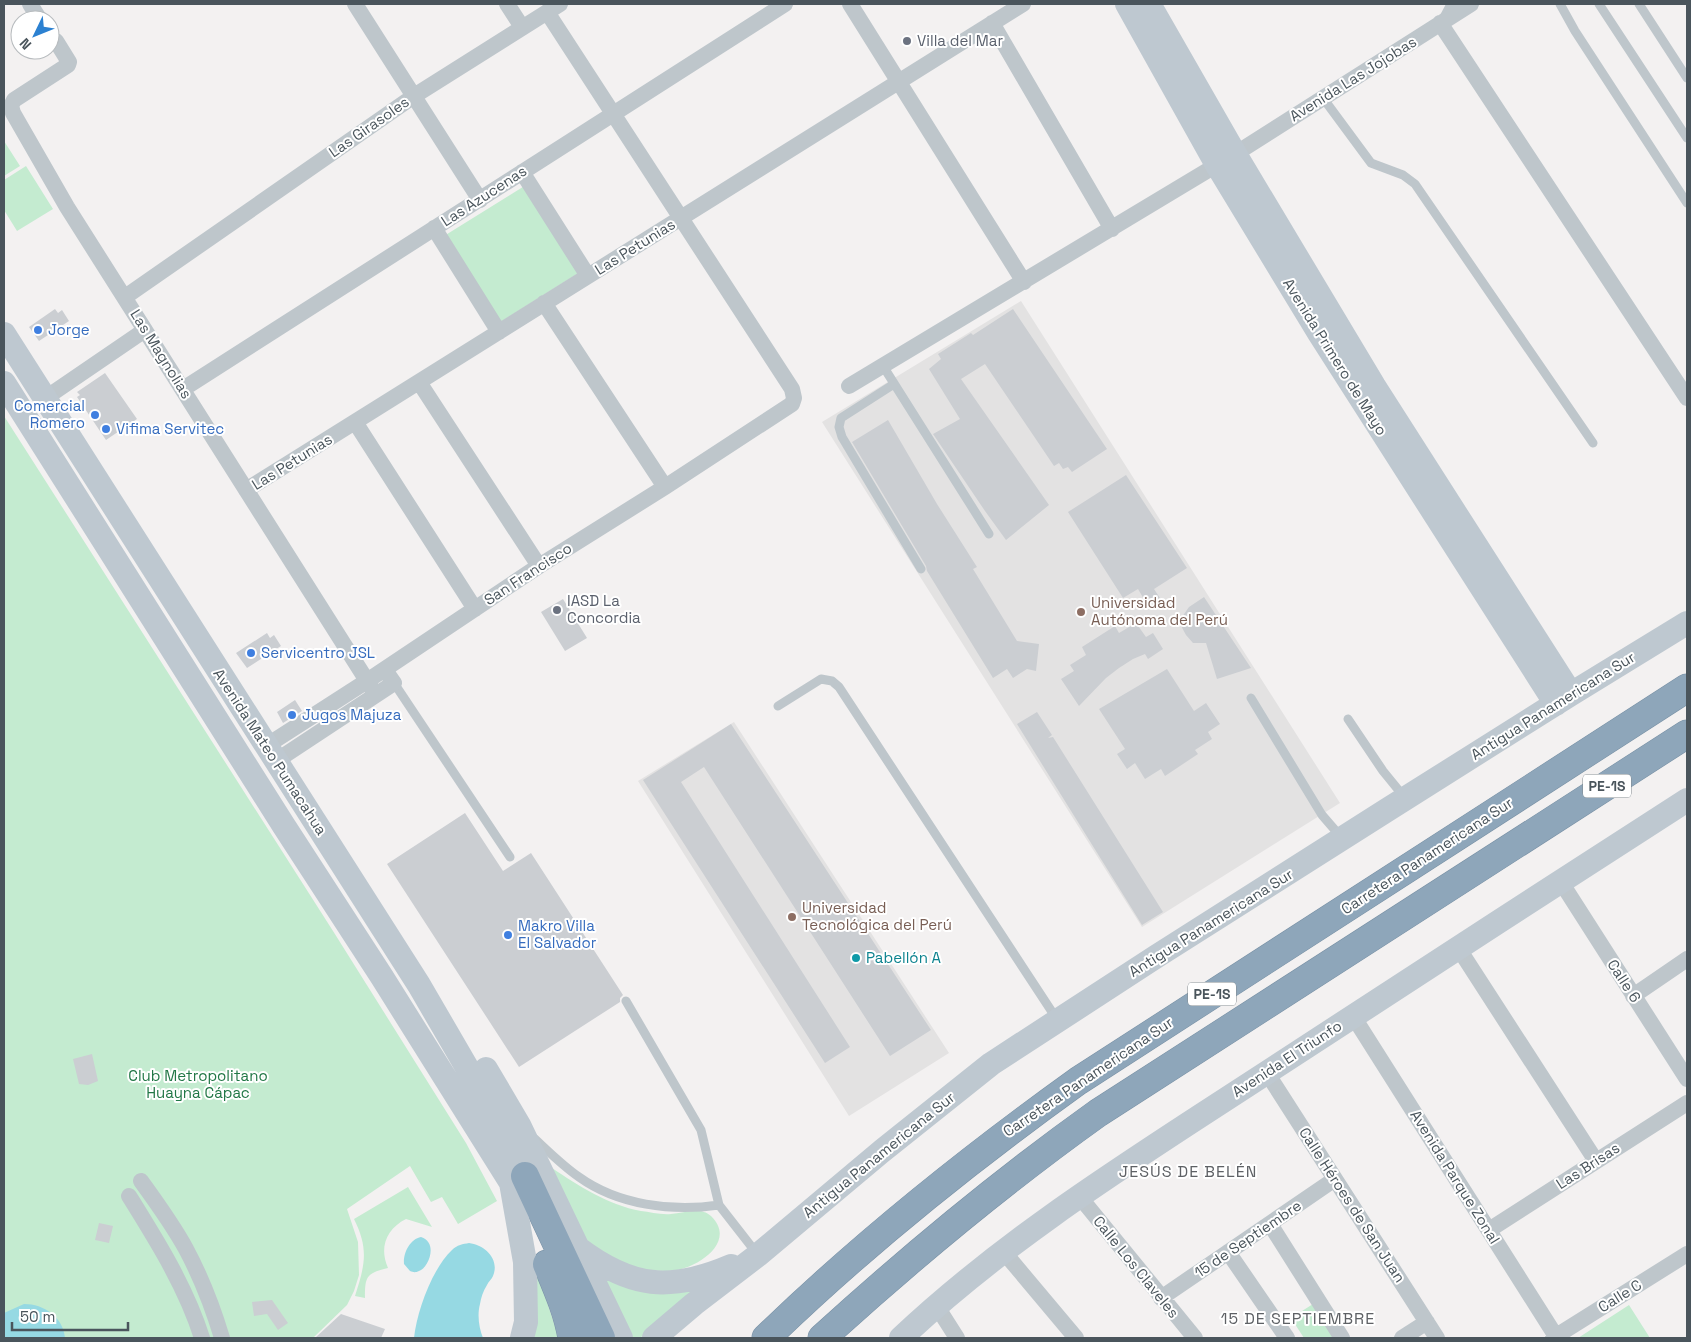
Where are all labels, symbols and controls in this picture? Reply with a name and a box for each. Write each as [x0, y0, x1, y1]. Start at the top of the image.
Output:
north arrow [10, 10, 60, 60]
place label: Villa del Mar [917, 31, 1003, 50]
street label: Avenida Las Jojobas [1286, 32, 1420, 125]
text: N [16, 34, 35, 53]
marker: Villa del Mar [901, 35, 913, 47]
street label: Las Girasoles [325, 92, 413, 161]
street label: Las Azucenas [437, 161, 530, 230]
street label: Las Petunias [591, 214, 679, 279]
street label: Avenida Primero de Mayo [1279, 275, 1392, 439]
street label: Las Magnolias [126, 306, 197, 402]
place label: Jorge [48, 320, 90, 339]
marker: Jorge [32, 324, 44, 336]
place label: Comercial Romero [14, 396, 85, 432]
marker: Comercial Romero [89, 409, 101, 421]
place label: Vifima Servitec [116, 419, 224, 438]
marker: Vifima Servitec [100, 423, 112, 435]
street label: Las Petunias [248, 429, 336, 494]
street label: San Francisco [480, 538, 575, 609]
place label: IASD La Concordia [567, 591, 641, 627]
place label: Universidad Autónoma del Perú [1091, 593, 1228, 629]
marker: IASD La Concordia [551, 604, 563, 616]
marker: Universidad Autónoma del Perú [1075, 606, 1087, 618]
place label: Servicentro JSL [261, 643, 375, 662]
marker: Servicentro JSL [245, 647, 257, 659]
street label: Antigua Panamericana Sur [1467, 647, 1639, 764]
street label: Avenida Mateo Pumacahua [209, 665, 332, 839]
place label: Jugos Majuza [302, 705, 402, 724]
marker: Jugos Majuza [286, 709, 298, 721]
road number: PE-1S [1583, 774, 1631, 798]
street label: Carretera Panamericana Sur [1337, 793, 1516, 918]
street label: Antigua Panamericana Sur [1125, 864, 1297, 981]
place label: Universidad Tecnológica del Perú [802, 898, 952, 934]
marker: Universidad Tecnológica del Perú [786, 911, 798, 923]
place label: Makro Villa El Salvador [518, 916, 597, 952]
marker: Makro Villa El Salvador [502, 929, 514, 941]
place label: Pabellón A [866, 948, 941, 967]
marker: Pabellón A [850, 952, 862, 964]
street label: Calle 6 [1604, 956, 1645, 1006]
road number: PE-1S [1188, 982, 1236, 1006]
street label: Carretera Panamericana Sur [999, 1012, 1177, 1141]
street label: Avenida El Triunfo [1228, 1016, 1345, 1101]
park label: Club Metropolitano Huayna Cápac [128, 1066, 268, 1102]
street label: Antigua Panamericana Sur [799, 1087, 959, 1222]
street label: Avenida Parque Zonal [1406, 1106, 1504, 1247]
street label: Calle Héroes de San Juan [1295, 1124, 1410, 1286]
street label: Las Brisas [1552, 1138, 1623, 1193]
district label: JESÚS DE BELÉN [1119, 1161, 1257, 1182]
street label: 15 de Septiembre [1191, 1196, 1305, 1281]
street label: Calle Los Claveles [1089, 1212, 1184, 1322]
street label: Calle C [1594, 1275, 1645, 1316]
scale bar [12, 1300, 129, 1332]
text: 50 m [20, 1307, 55, 1326]
district label: 15 DE SEPTIEMBRE [1221, 1308, 1375, 1329]

